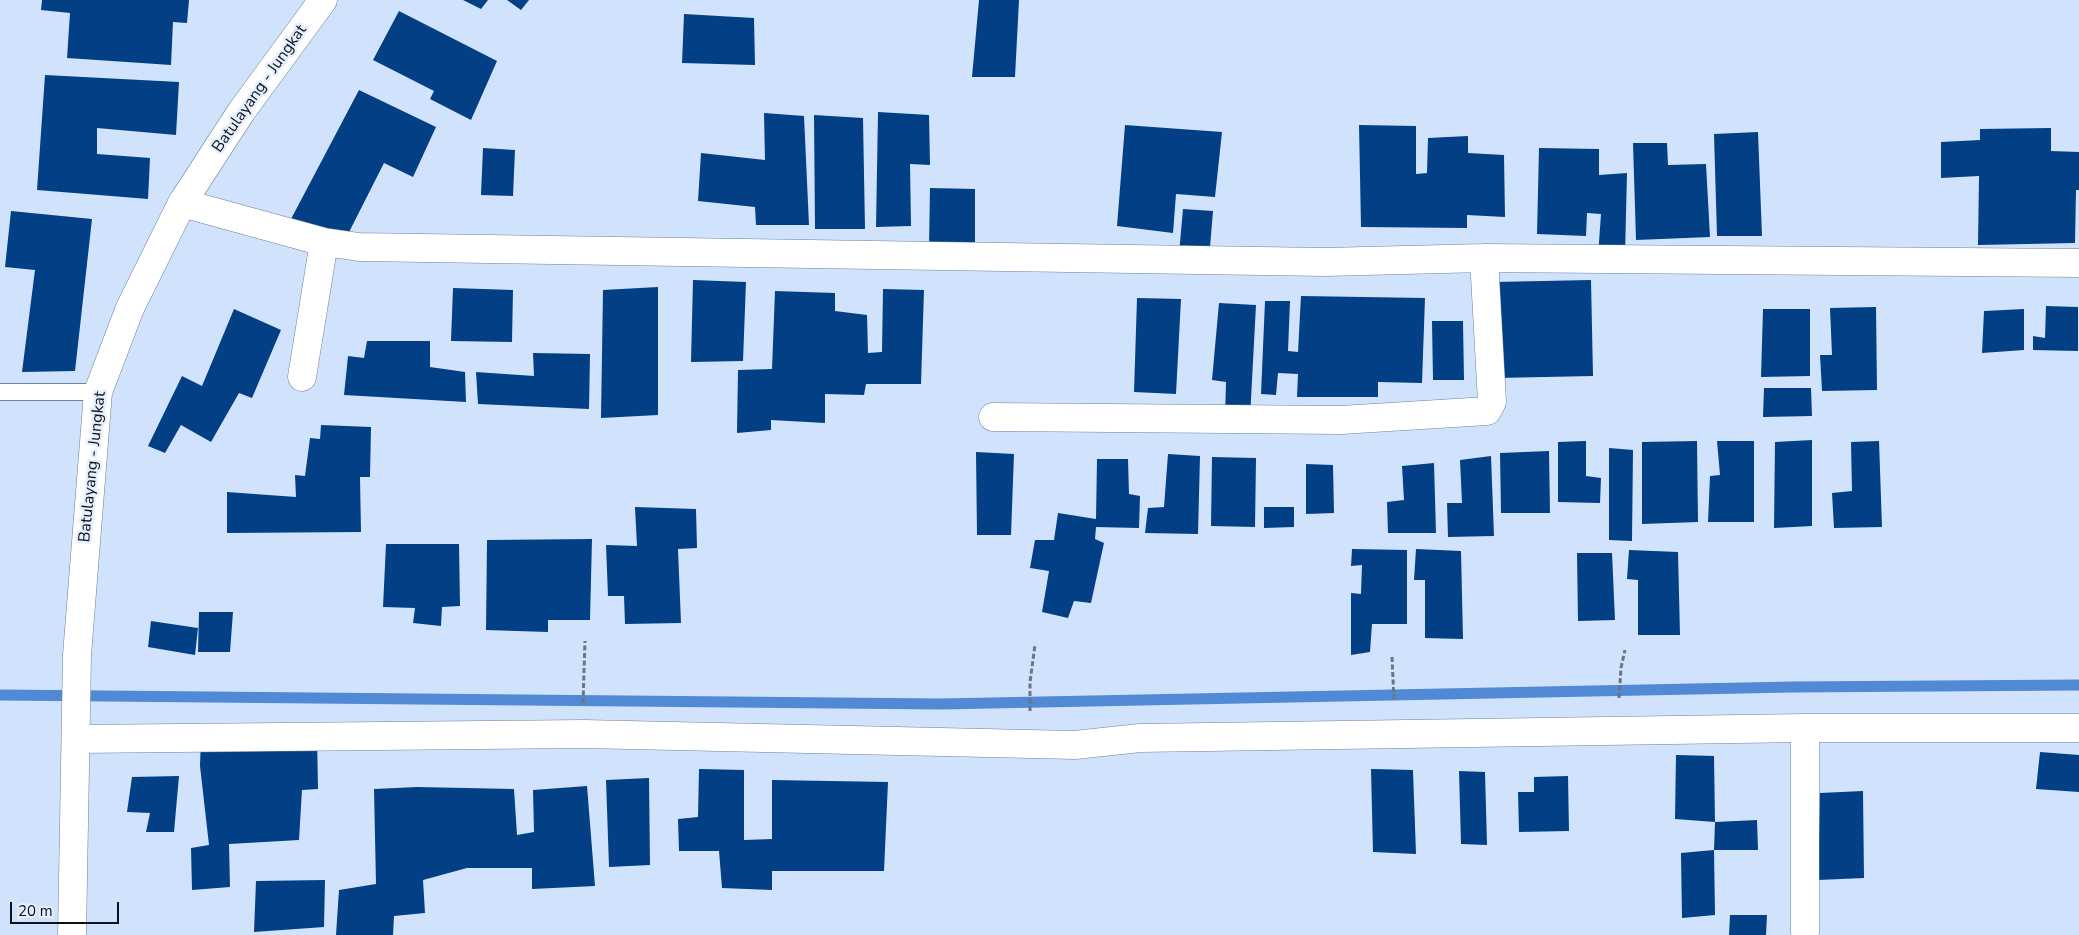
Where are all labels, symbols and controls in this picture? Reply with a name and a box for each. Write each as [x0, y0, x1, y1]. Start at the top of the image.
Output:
street label: Batulayang - Jungkat [209, 21, 311, 157]
street label: Batulayang - Jungkat [76, 391, 110, 543]
scale bar [12, 892, 121, 924]
text: 20 m [18, 901, 53, 921]

